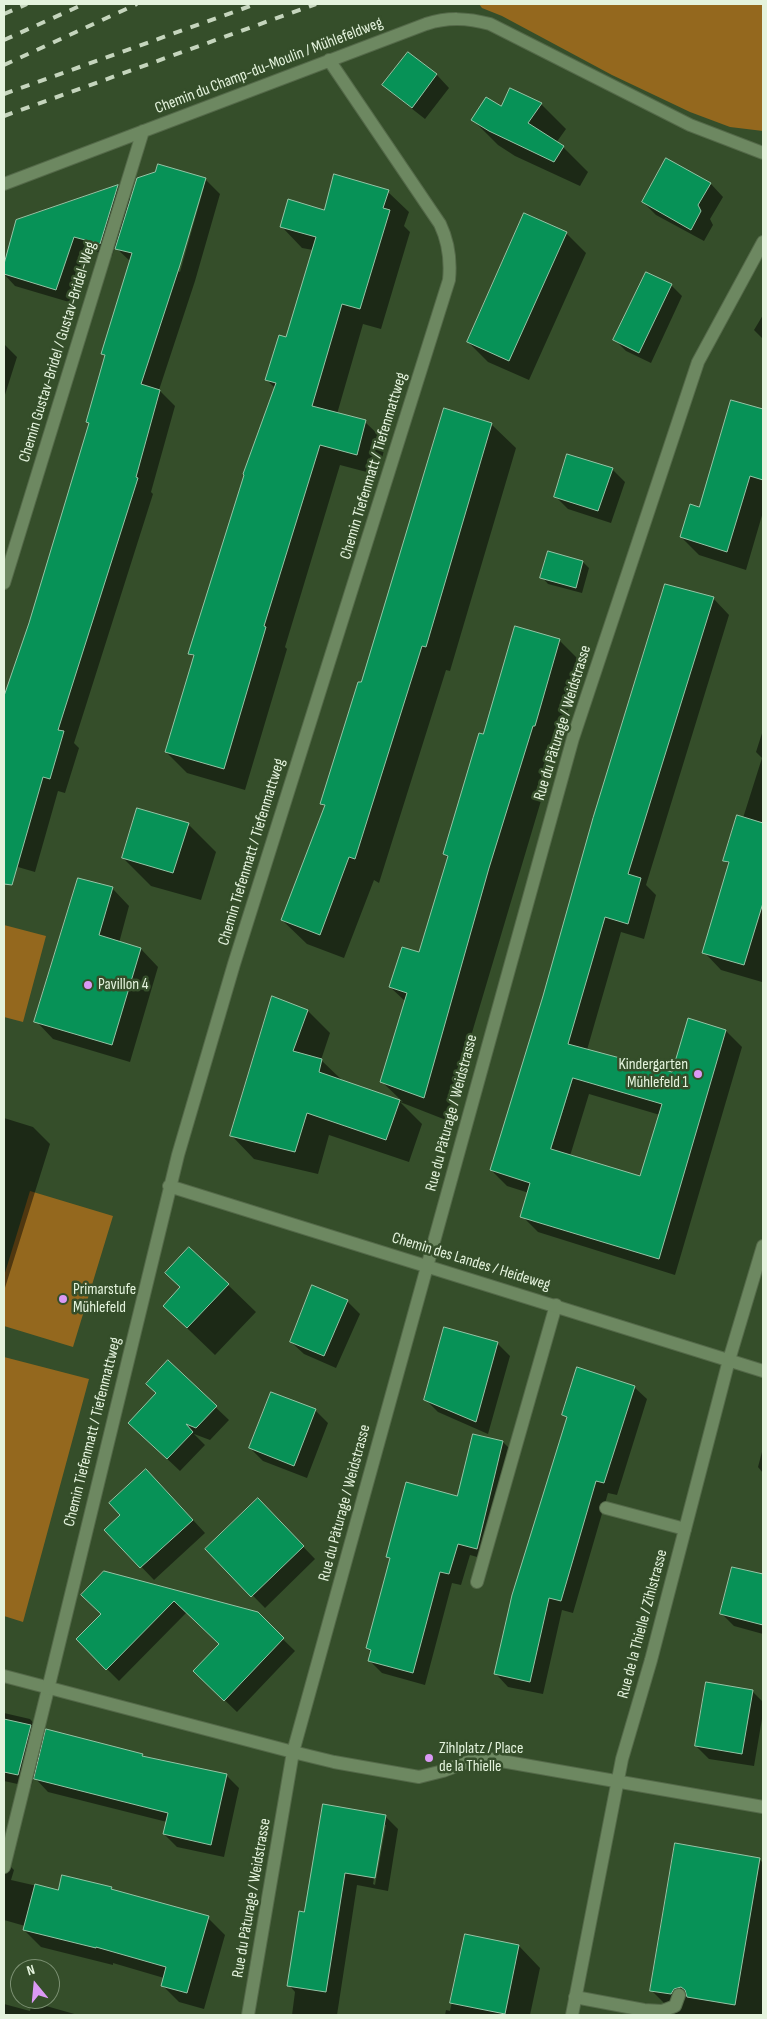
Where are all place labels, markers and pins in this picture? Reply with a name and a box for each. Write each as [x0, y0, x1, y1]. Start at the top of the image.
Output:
place label: Pavillon 4 [98, 975, 148, 995]
marker: Pavillon 4 [82, 979, 94, 991]
place label: Kindergarten Mühlefeld 1 [618, 1055, 688, 1093]
marker: Kindergarten Mühlefeld 1 [692, 1068, 704, 1080]
place label: Primarstufe Mühlefeld [73, 1280, 136, 1318]
marker: Primarstufe Mühlefeld [57, 1293, 69, 1305]
place label: Zihlplatz / Place de la Thielle [439, 1739, 523, 1777]
marker: Zihlplatz / Place de la Thielle [423, 1752, 435, 1764]

